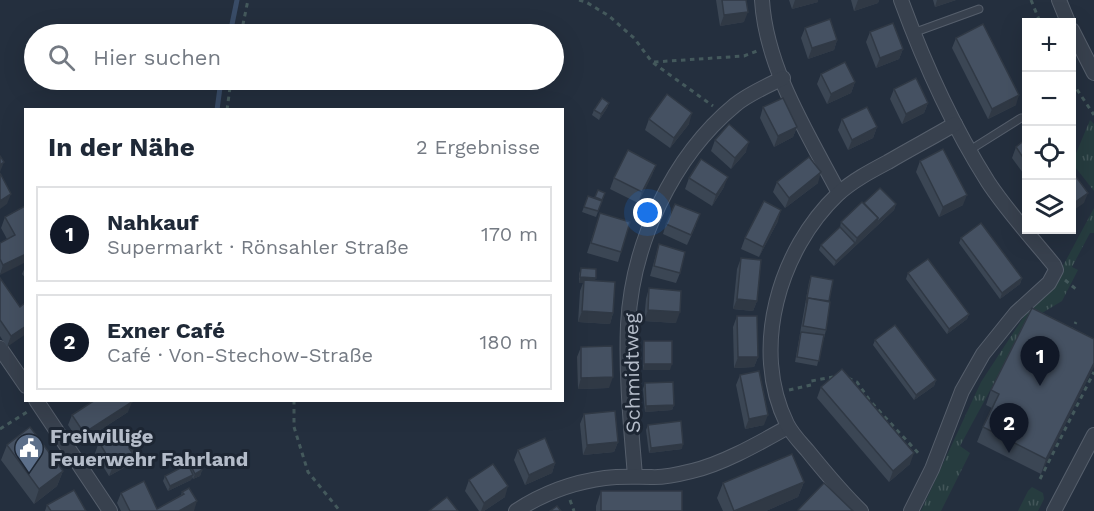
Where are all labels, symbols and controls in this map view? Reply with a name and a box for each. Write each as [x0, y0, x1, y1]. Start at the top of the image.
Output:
map controls [1022, 18, 1076, 234]
button: + [1022, 18, 1076, 72]
search box [24, 24, 564, 90]
icon: search [45, 41, 78, 74]
text: Hier suchen [93, 45, 221, 70]
button: − [1022, 72, 1076, 126]
button: locate [1022, 126, 1076, 180]
text: In der Nähe [48, 132, 195, 162]
text: 2 Ergebnisse [416, 135, 540, 159]
button: layers [1022, 180, 1076, 234]
your location [633, 198, 662, 227]
text: Nahkauf [107, 210, 199, 235]
text: 1 [65, 222, 74, 246]
text: 170 m [481, 222, 538, 246]
text: Supermarkt · Rönsahler Straße [107, 235, 409, 259]
street label: Schmidtweg [619, 312, 645, 433]
text: Exner Café [107, 318, 225, 343]
text: 2 [64, 330, 75, 354]
text: 180 m [480, 330, 538, 354]
pin: 1 [1020, 336, 1060, 386]
text: Café · Von-Stechow-Straße [107, 343, 373, 367]
pin: 2 [990, 404, 1028, 453]
place label: Freiwillige Feuerwehr Fahrland [50, 424, 248, 471]
public building icon: Freiwillige Feuerwehr Fahrland [13, 432, 45, 474]

